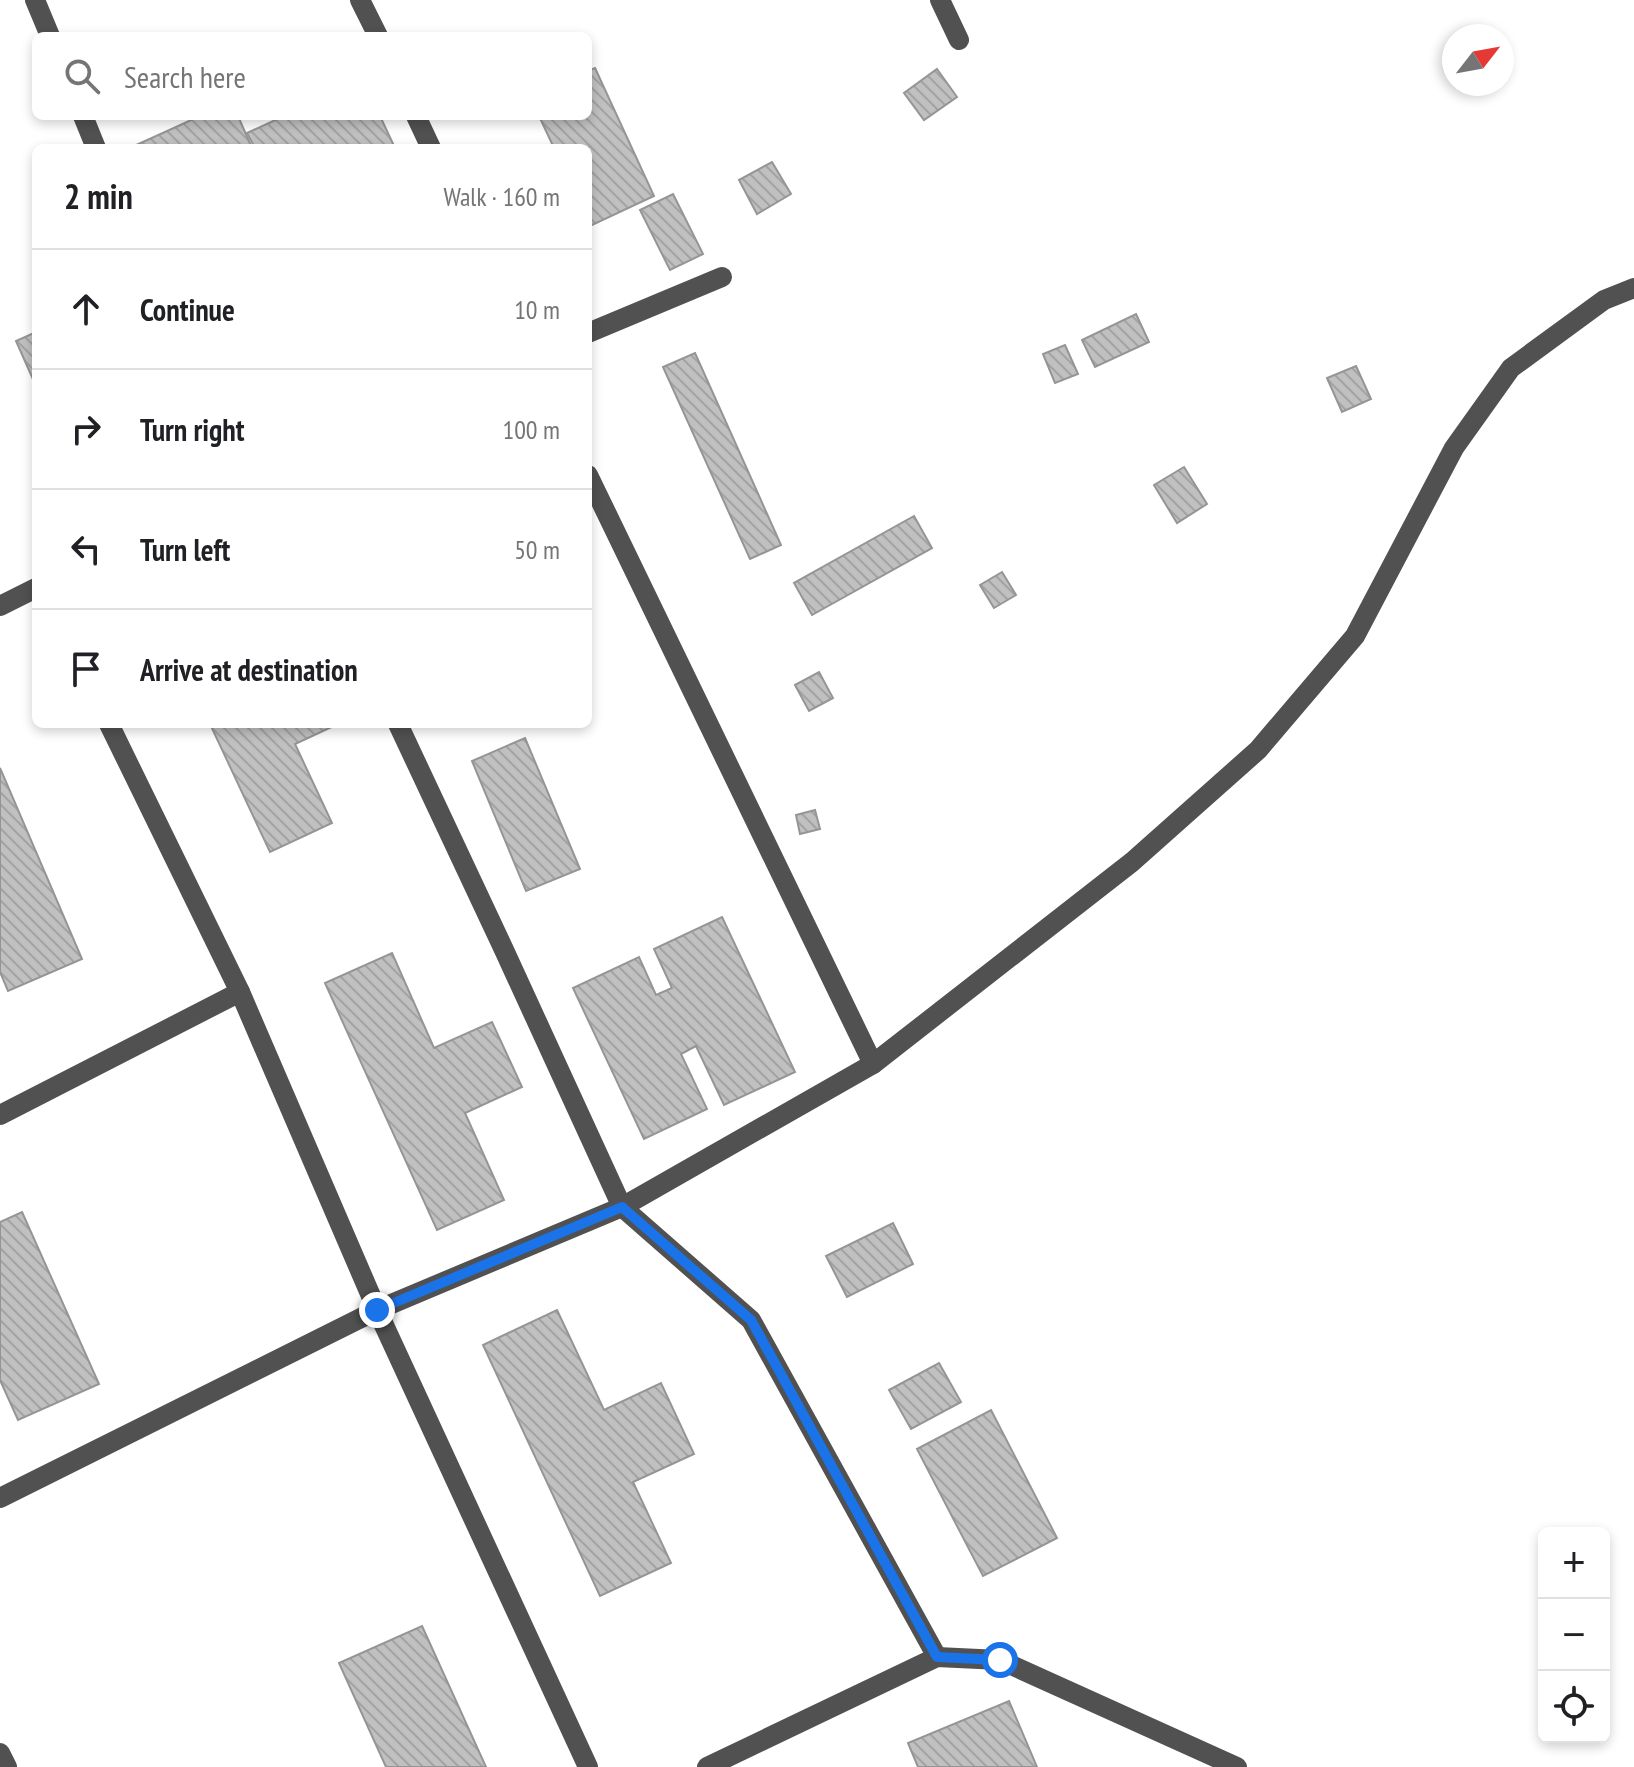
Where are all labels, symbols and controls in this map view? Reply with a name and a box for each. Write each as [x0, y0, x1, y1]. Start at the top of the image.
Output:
north arrow [1442, 24, 1514, 96]
search box [32, 32, 592, 120]
icon: search [60, 54, 104, 98]
text: Search here [124, 57, 246, 96]
text: 2 min [64, 174, 133, 218]
text: Walk · 160 m [443, 180, 560, 213]
icon: ahead [64, 287, 108, 331]
text: Continue [140, 290, 235, 329]
text: 10 m [514, 293, 560, 326]
icon: right [64, 407, 108, 451]
text: Turn right [140, 410, 244, 449]
text: 100 m [502, 413, 560, 446]
icon: left [64, 527, 108, 571]
text: Turn left [140, 530, 230, 569]
text: 50 m [514, 533, 560, 566]
icon: arrive [64, 647, 108, 691]
text: Arrive at destination [140, 650, 358, 689]
route end [359, 1292, 395, 1328]
map controls [1538, 1527, 1610, 1743]
button: + [1538, 1527, 1610, 1599]
button: − [1538, 1599, 1610, 1671]
route start [982, 1642, 1018, 1678]
button: locate [1538, 1671, 1610, 1743]

